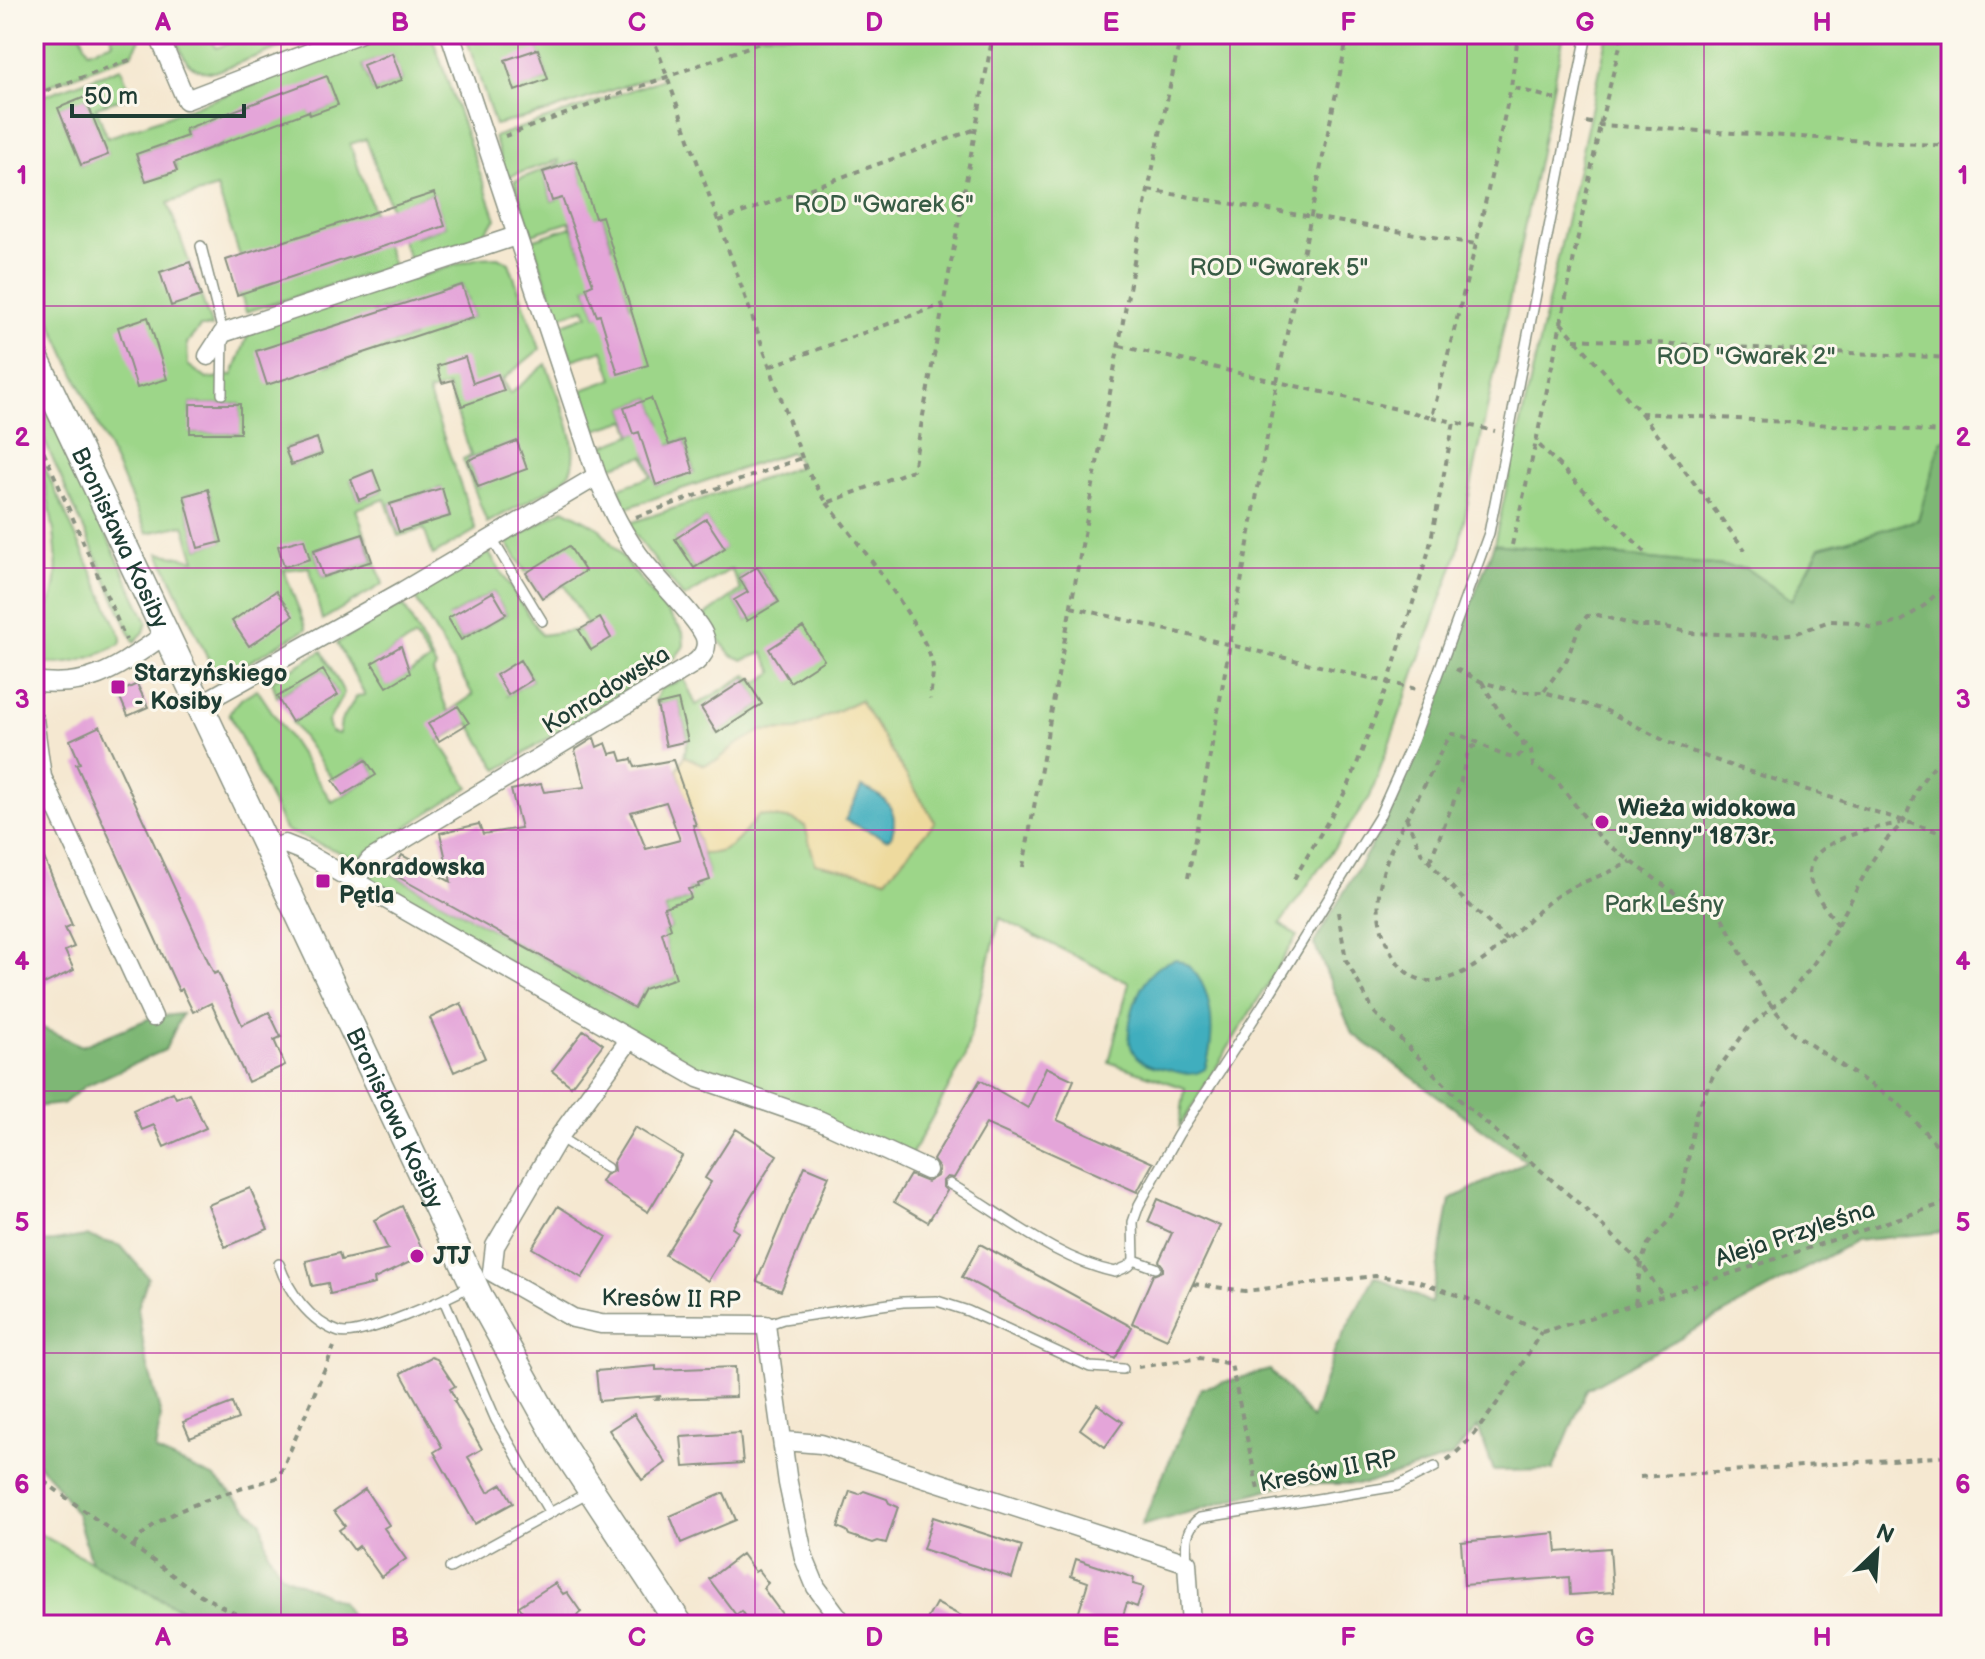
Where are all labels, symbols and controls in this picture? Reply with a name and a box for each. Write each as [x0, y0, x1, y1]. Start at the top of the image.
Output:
text: A [154, 8, 171, 39]
text: B [391, 8, 409, 39]
text: C [628, 8, 646, 39]
text: D [865, 8, 883, 39]
text: E [1103, 8, 1120, 39]
text: F [1340, 8, 1356, 39]
text: G [1575, 8, 1595, 39]
text: H [1812, 8, 1832, 39]
scale bar [72, 68, 244, 118]
text: 50 m [84, 82, 138, 111]
text: 1 [17, 161, 27, 192]
text: 1 [1958, 161, 1968, 192]
park label: ROD "Gwarek 6" [794, 190, 974, 219]
park label: ROD "Gwarek 5" [1189, 253, 1369, 282]
park label: ROD "Gwarek 2" [1656, 342, 1836, 371]
text: 2 [14, 423, 30, 454]
text: 2 [1955, 423, 1971, 454]
street label: Bronisława Kosiby [65, 442, 176, 633]
street label: Konradowska [537, 639, 675, 741]
place label: Starzyńskiego - Kosiby [134, 659, 287, 716]
marker: Starzyńskiego - Kosiby [109, 678, 127, 696]
text: 3 [14, 685, 30, 716]
text: 3 [1955, 685, 1971, 716]
place label: Wieża widokowa "Jenny" 1873r. [1618, 794, 1796, 851]
marker: Wieża widokowa "Jenny" 1873r. [1593, 813, 1611, 831]
place label: Konradowska Pętla [339, 853, 485, 910]
marker: Konradowska Pętla [314, 872, 332, 890]
park label: Park Leśny [1604, 890, 1724, 919]
text: 4 [14, 947, 30, 978]
text: 4 [1955, 947, 1971, 978]
street label: Bronisława Kosiby [340, 1023, 450, 1213]
street label: Aleja Przyleśna [1711, 1195, 1879, 1273]
text: 5 [14, 1208, 30, 1239]
text: 5 [1955, 1208, 1971, 1239]
place label: JTJ [433, 1242, 472, 1271]
marker: JTJ [408, 1247, 426, 1265]
street label: Kresów II RP [601, 1283, 741, 1315]
street label: Kresów II RP [1257, 1443, 1399, 1499]
text: 6 [14, 1470, 30, 1501]
text: 6 [1955, 1470, 1971, 1501]
north arrow [1837, 1511, 1917, 1591]
text: N [1872, 1519, 1898, 1550]
text: A [154, 1623, 171, 1654]
text: B [391, 1623, 409, 1654]
text: C [628, 1623, 646, 1654]
text: D [865, 1623, 883, 1654]
text: E [1103, 1623, 1120, 1654]
text: F [1340, 1623, 1356, 1654]
text: G [1575, 1623, 1595, 1654]
text: H [1812, 1623, 1832, 1654]

